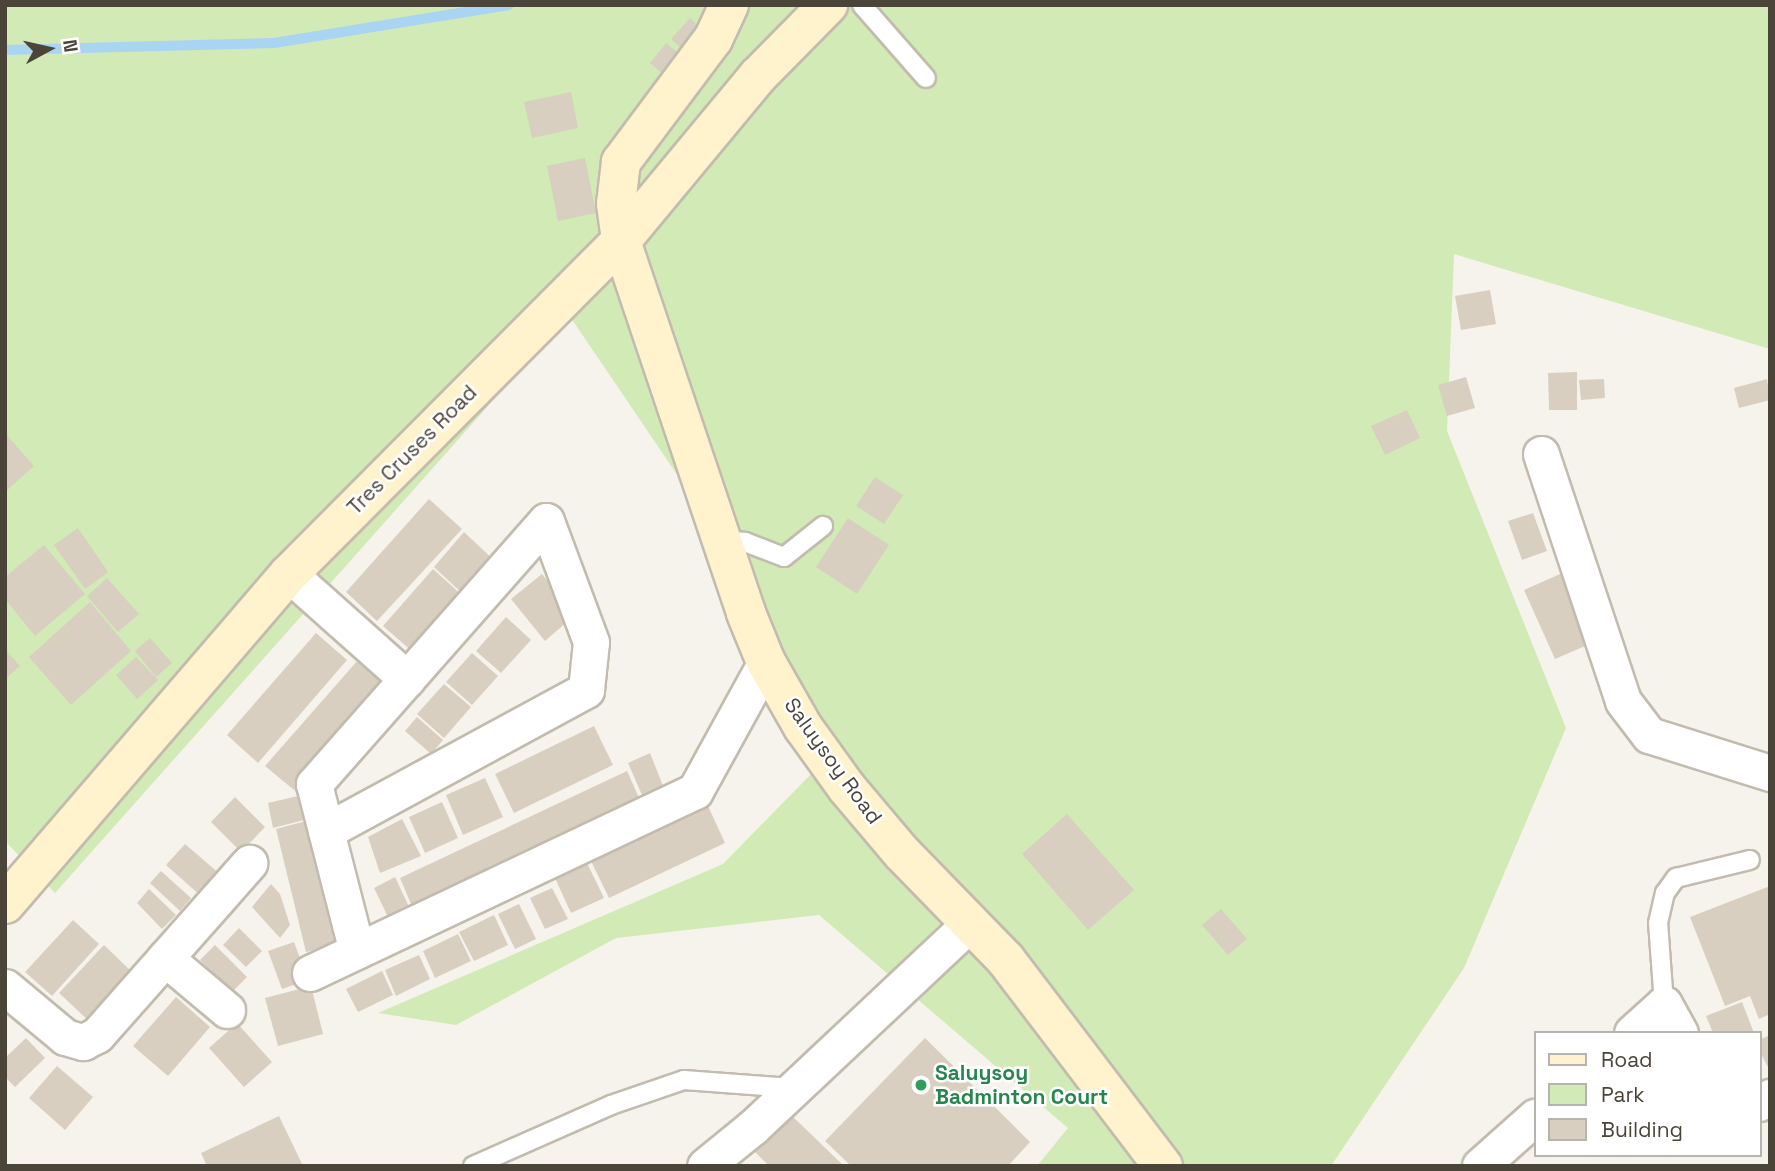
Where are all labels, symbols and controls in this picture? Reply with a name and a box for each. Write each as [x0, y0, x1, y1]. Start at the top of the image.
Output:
north arrow [14, 14, 84, 84]
text: N [57, 38, 84, 54]
street label: Tres Cruses Road [342, 380, 482, 520]
street label: Saluysoy Road [779, 693, 887, 829]
legend [1534, 1031, 1761, 1157]
text: Road [1601, 1046, 1653, 1073]
place label: Saluysoy Badminton Court [935, 1060, 1108, 1110]
marker: Saluysoy Badminton Court [913, 1077, 929, 1093]
text: Park [1601, 1081, 1645, 1108]
text: Building [1601, 1116, 1683, 1143]

